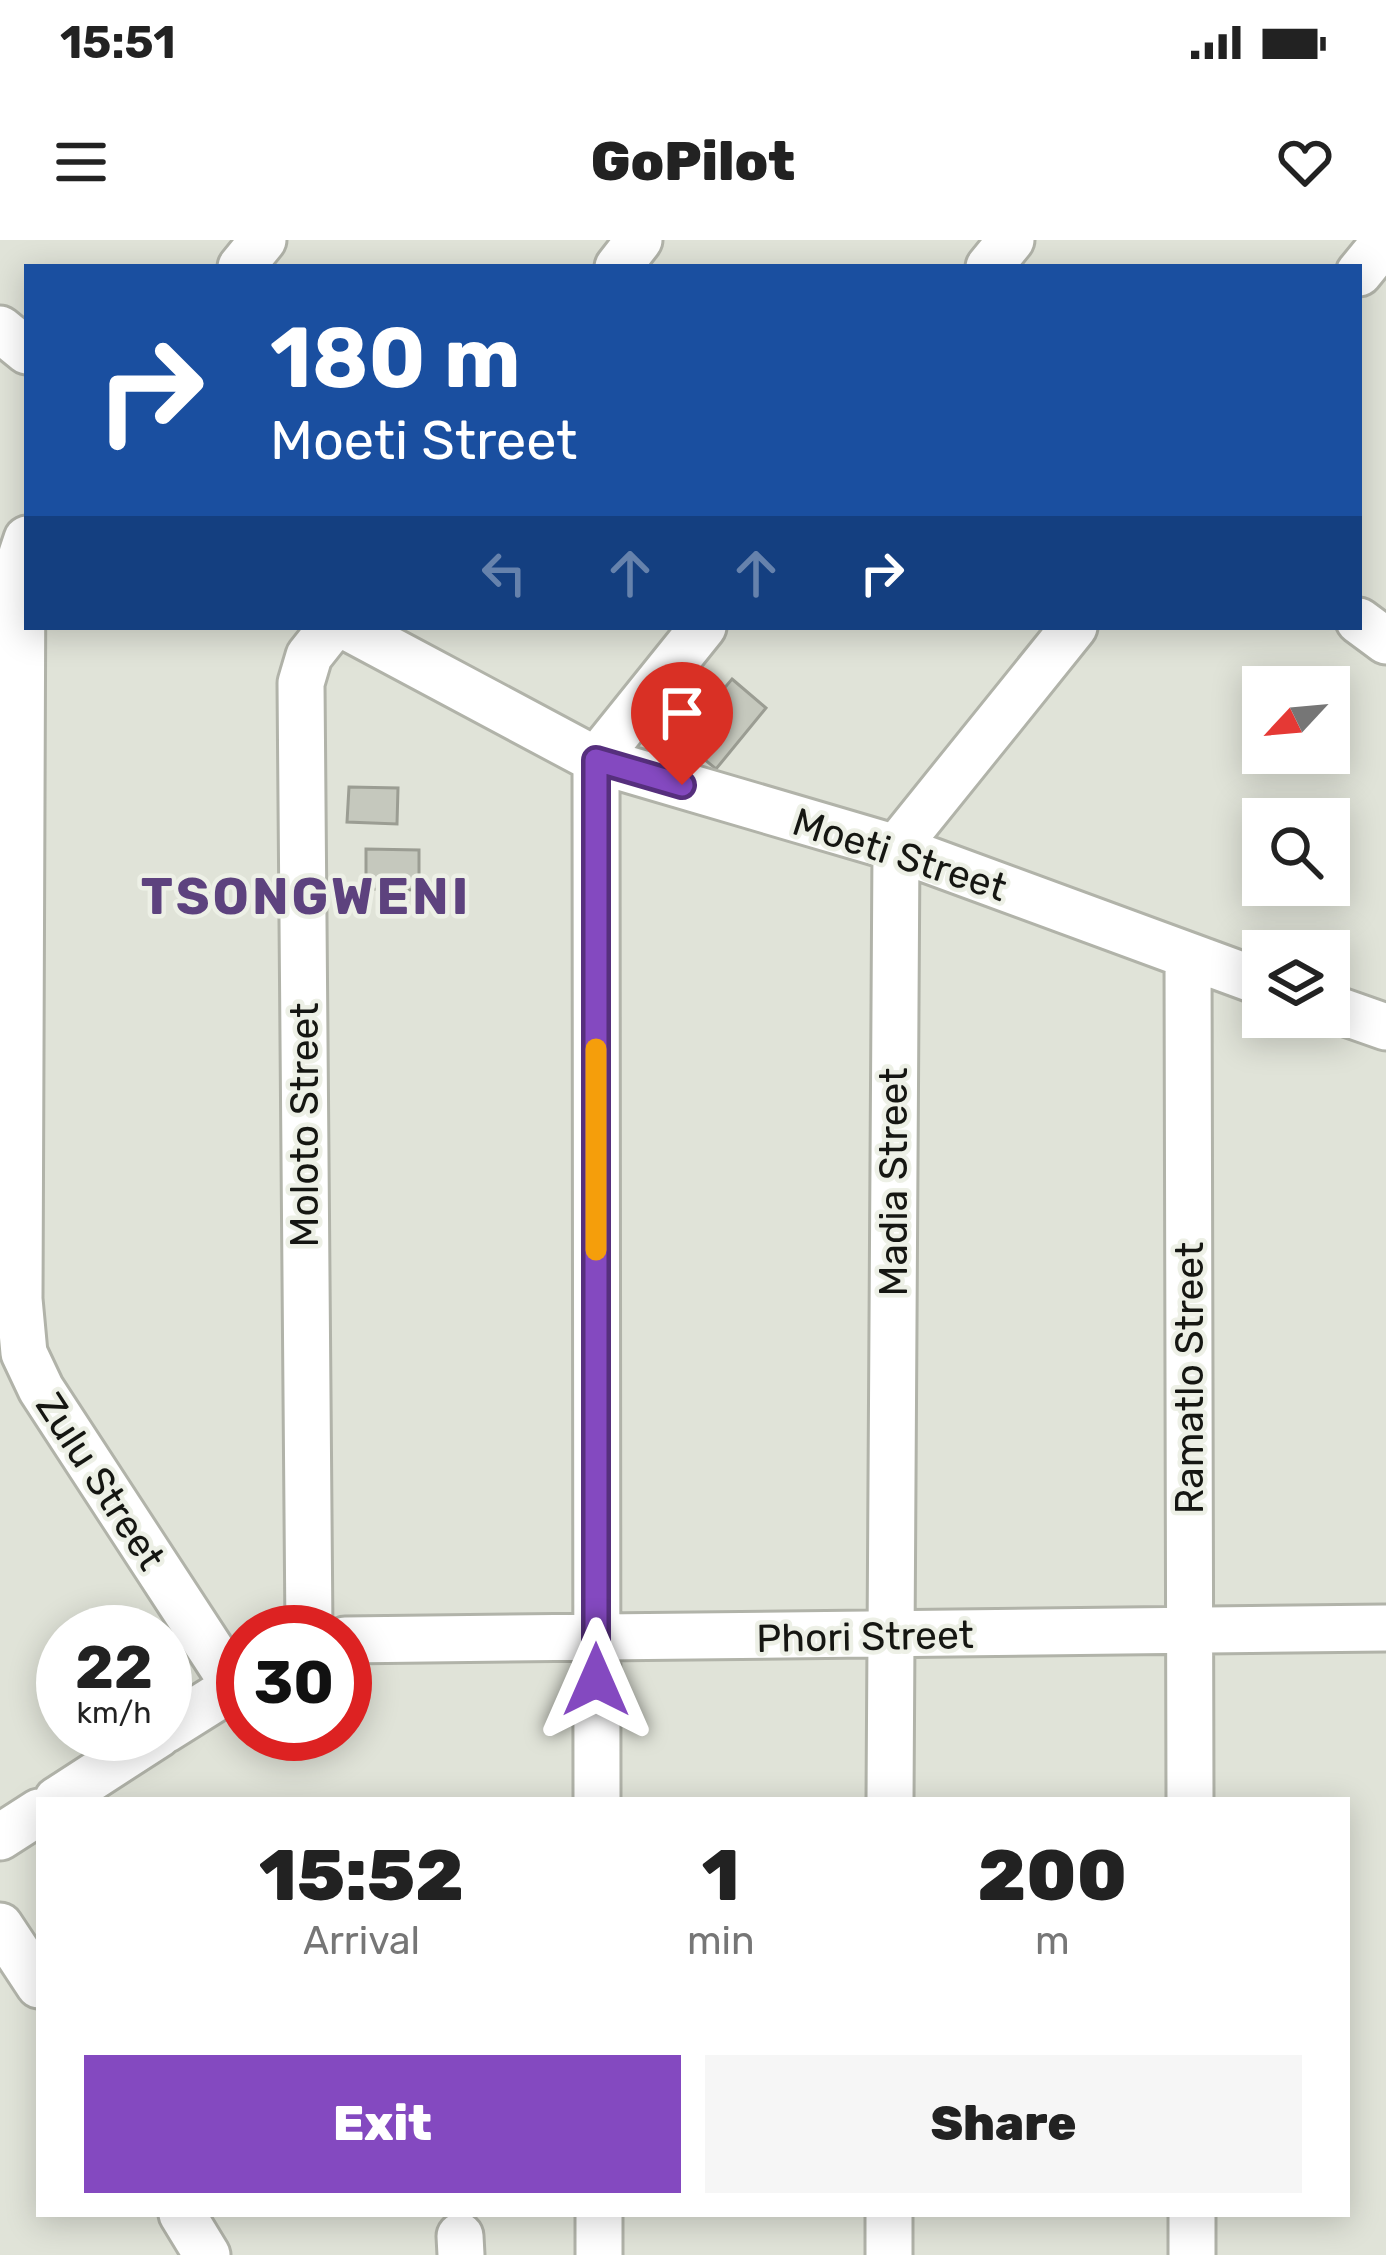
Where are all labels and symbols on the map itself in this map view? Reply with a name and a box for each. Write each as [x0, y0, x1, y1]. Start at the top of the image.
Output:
pin [631, 662, 733, 785]
north arrow [1242, 666, 1350, 774]
street label: Moeti Street [787, 799, 1012, 911]
district label: TSONGWENI [141, 866, 471, 927]
street label: Moloto Street [282, 1003, 328, 1247]
street label: Madia Street [871, 1068, 917, 1296]
street label: Ramatlo Street [1167, 1242, 1213, 1514]
street label: Zulu Street [26, 1385, 174, 1579]
speed limit sign: 30 [216, 1605, 372, 1761]
street label: Phori Street [756, 1612, 974, 1662]
position arrow [533, 1617, 659, 1743]

